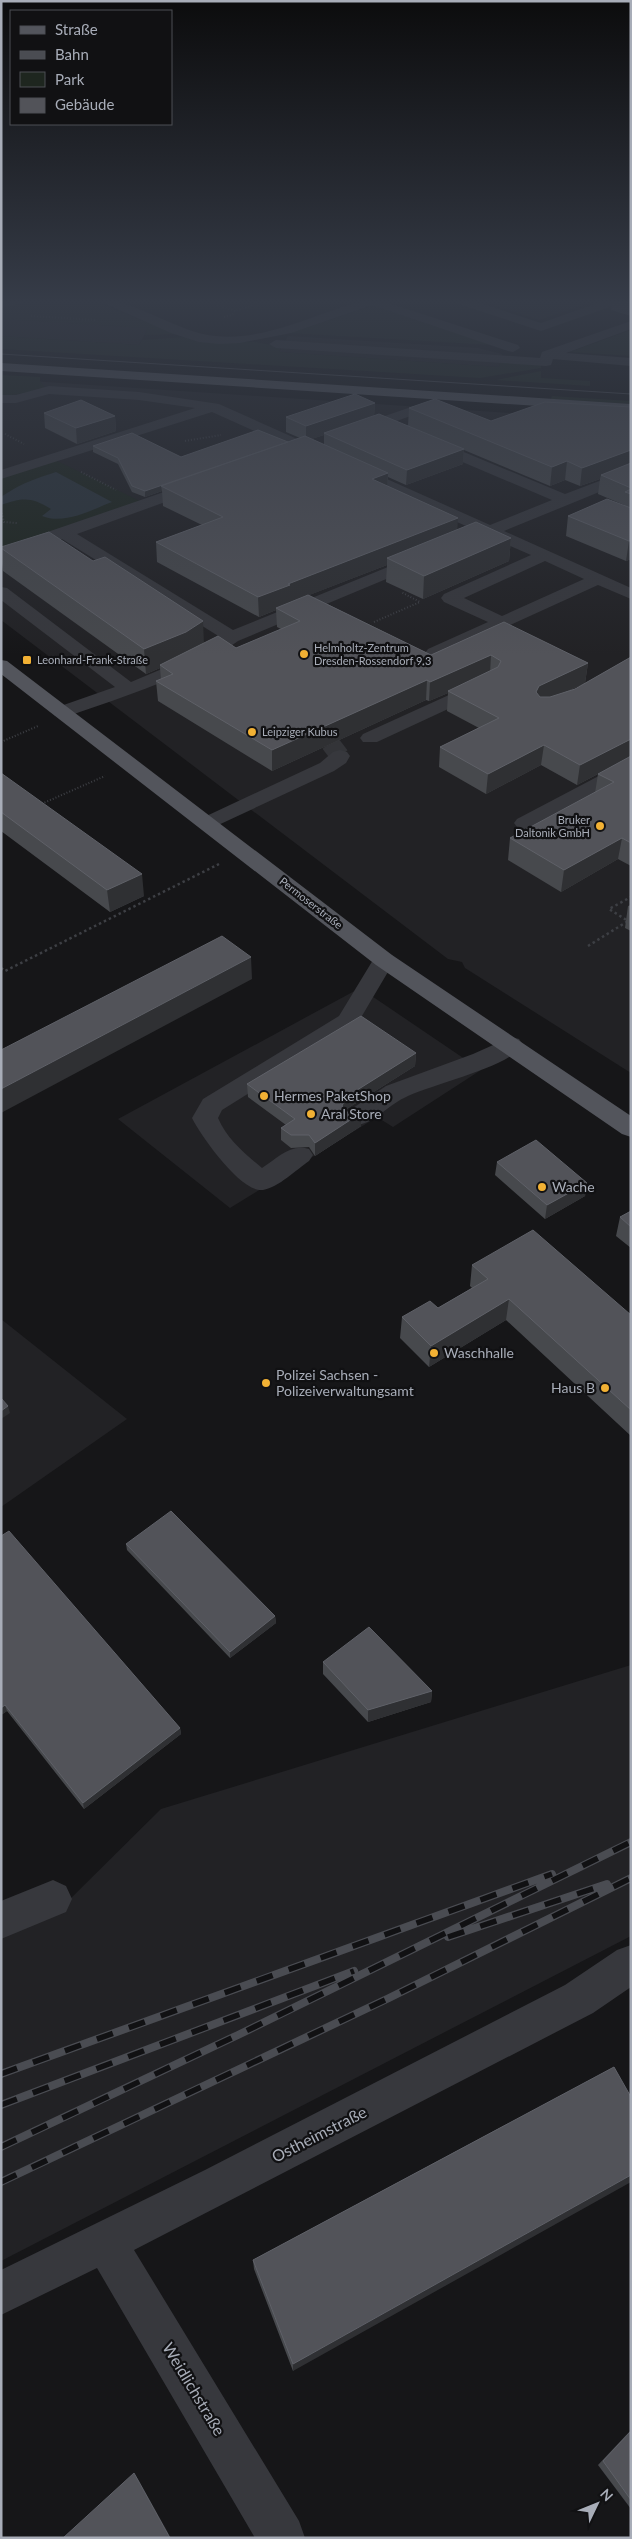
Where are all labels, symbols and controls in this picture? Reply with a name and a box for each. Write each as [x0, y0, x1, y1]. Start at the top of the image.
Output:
legend [10, 10, 172, 125]
text: Straße [55, 20, 98, 38]
text: Bahn [55, 45, 89, 63]
text: Park [55, 70, 85, 88]
text: Gebäude [55, 95, 114, 113]
place label: Helmholtz-Zentrum Dresden-Rossendorf 9.3 [314, 641, 431, 667]
marker: Helmholtz-Zentrum Dresden-Rossendorf 9.3 [298, 648, 310, 660]
place label: Leonhard-Frank-Straße [37, 653, 148, 666]
marker: Leonhard-Frank-Straße [21, 654, 33, 666]
place label: Leipziger Kubus [262, 725, 338, 738]
marker: Leipziger Kubus [246, 726, 258, 738]
place label: Bruker Daltonik GmbH [515, 813, 590, 839]
marker: Bruker Daltonik GmbH [594, 820, 606, 832]
street label: Permoserstraße [277, 874, 345, 931]
place label: Hermes PaketShop [274, 1087, 391, 1104]
marker: Hermes PaketShop [258, 1090, 270, 1102]
place label: Aral Store [321, 1105, 382, 1122]
marker: Aral Store [305, 1108, 317, 1120]
place label: Wache [552, 1178, 595, 1195]
marker: Wache [536, 1181, 548, 1193]
place label: Waschhalle [444, 1344, 514, 1361]
marker: Waschhalle [428, 1347, 440, 1359]
place label: Polizei Sachsen - Polizeiverwaltungsamt [276, 1366, 414, 1399]
marker: Polizei Sachsen - Polizeiverwaltungsamt [260, 1377, 272, 1389]
place label: Haus B [551, 1379, 595, 1396]
marker: Haus B [599, 1382, 611, 1394]
street label: Ostheimstraße [268, 2102, 369, 2166]
street label: Weidlichstraße [159, 2339, 230, 2439]
north arrow [572, 2479, 622, 2529]
text: N [597, 2485, 617, 2505]

